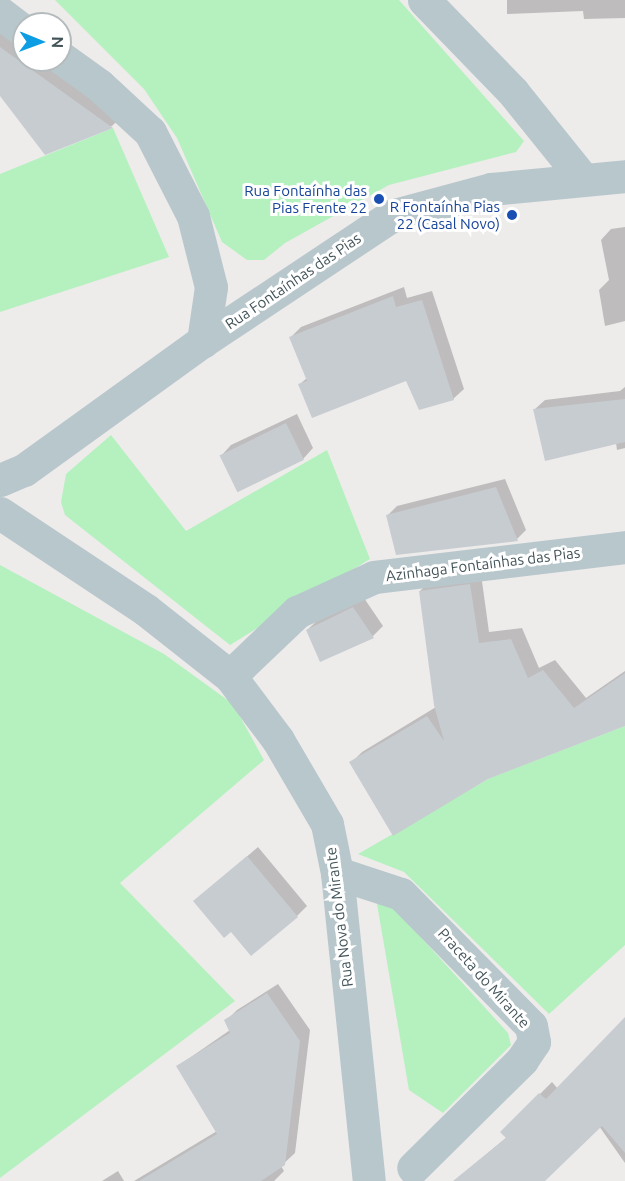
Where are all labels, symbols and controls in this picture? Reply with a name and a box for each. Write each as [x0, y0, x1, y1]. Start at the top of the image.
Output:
north arrow [12, 12, 72, 72]
text: N [49, 36, 67, 48]
place label: Rua Fontaínha das Pias Frente 22 [244, 181, 367, 216]
marker: Rua Fontaínha das Pias Frente 22 [372, 192, 386, 206]
place label: R Fontaínha Pias 22 (Casal Novo) [390, 197, 500, 232]
marker: R Fontaínha Pias 22 (Casal Novo) [505, 208, 519, 222]
street label: Rua Fontaínhas das Pias [222, 229, 364, 333]
street label: Azinhaga Fontaínhas das Pias [385, 543, 581, 585]
street label: Rua Nova do Mirante [321, 846, 357, 988]
street label: Praceta do Mirante [434, 924, 534, 1032]

